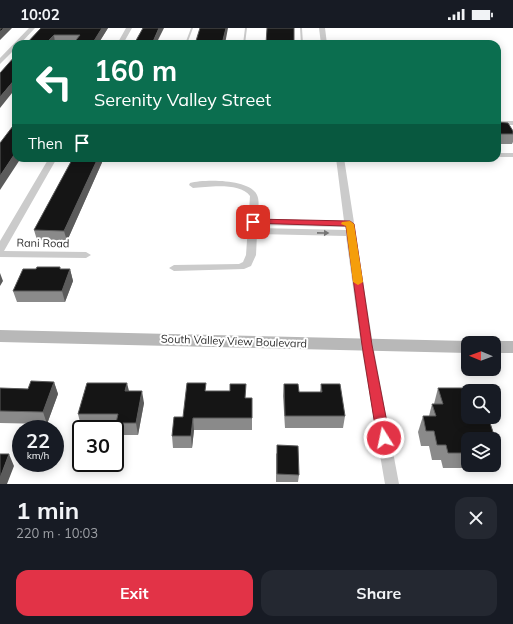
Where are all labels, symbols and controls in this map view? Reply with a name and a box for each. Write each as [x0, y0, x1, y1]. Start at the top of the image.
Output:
text: 10:02 [20, 5, 60, 24]
text: 160 m [94, 53, 177, 88]
icon: left [28, 56, 80, 108]
text: Serenity Valley Street [94, 88, 271, 111]
icon: arrive [71, 132, 93, 154]
text: Then [28, 134, 63, 153]
pin [236, 205, 270, 239]
icon: arrive [242, 211, 264, 233]
one-way arrow [317, 229, 329, 236]
street label: Rani Road [16, 236, 70, 250]
street label: South Valley View Boulevard [161, 331, 307, 351]
north arrow [461, 336, 501, 376]
map controls [461, 336, 501, 472]
button: search [461, 384, 501, 424]
position arrow [363, 417, 405, 459]
speed limit sign: 30 [72, 420, 124, 472]
text: 22 [26, 428, 50, 453]
button: layers [461, 432, 501, 472]
text: km/h [27, 449, 49, 462]
text: 1 min [16, 495, 79, 525]
button: close [455, 497, 497, 539]
text: 220 m · 10:03 [16, 525, 98, 541]
button: Exit [16, 570, 253, 616]
button: Share [261, 570, 497, 616]

